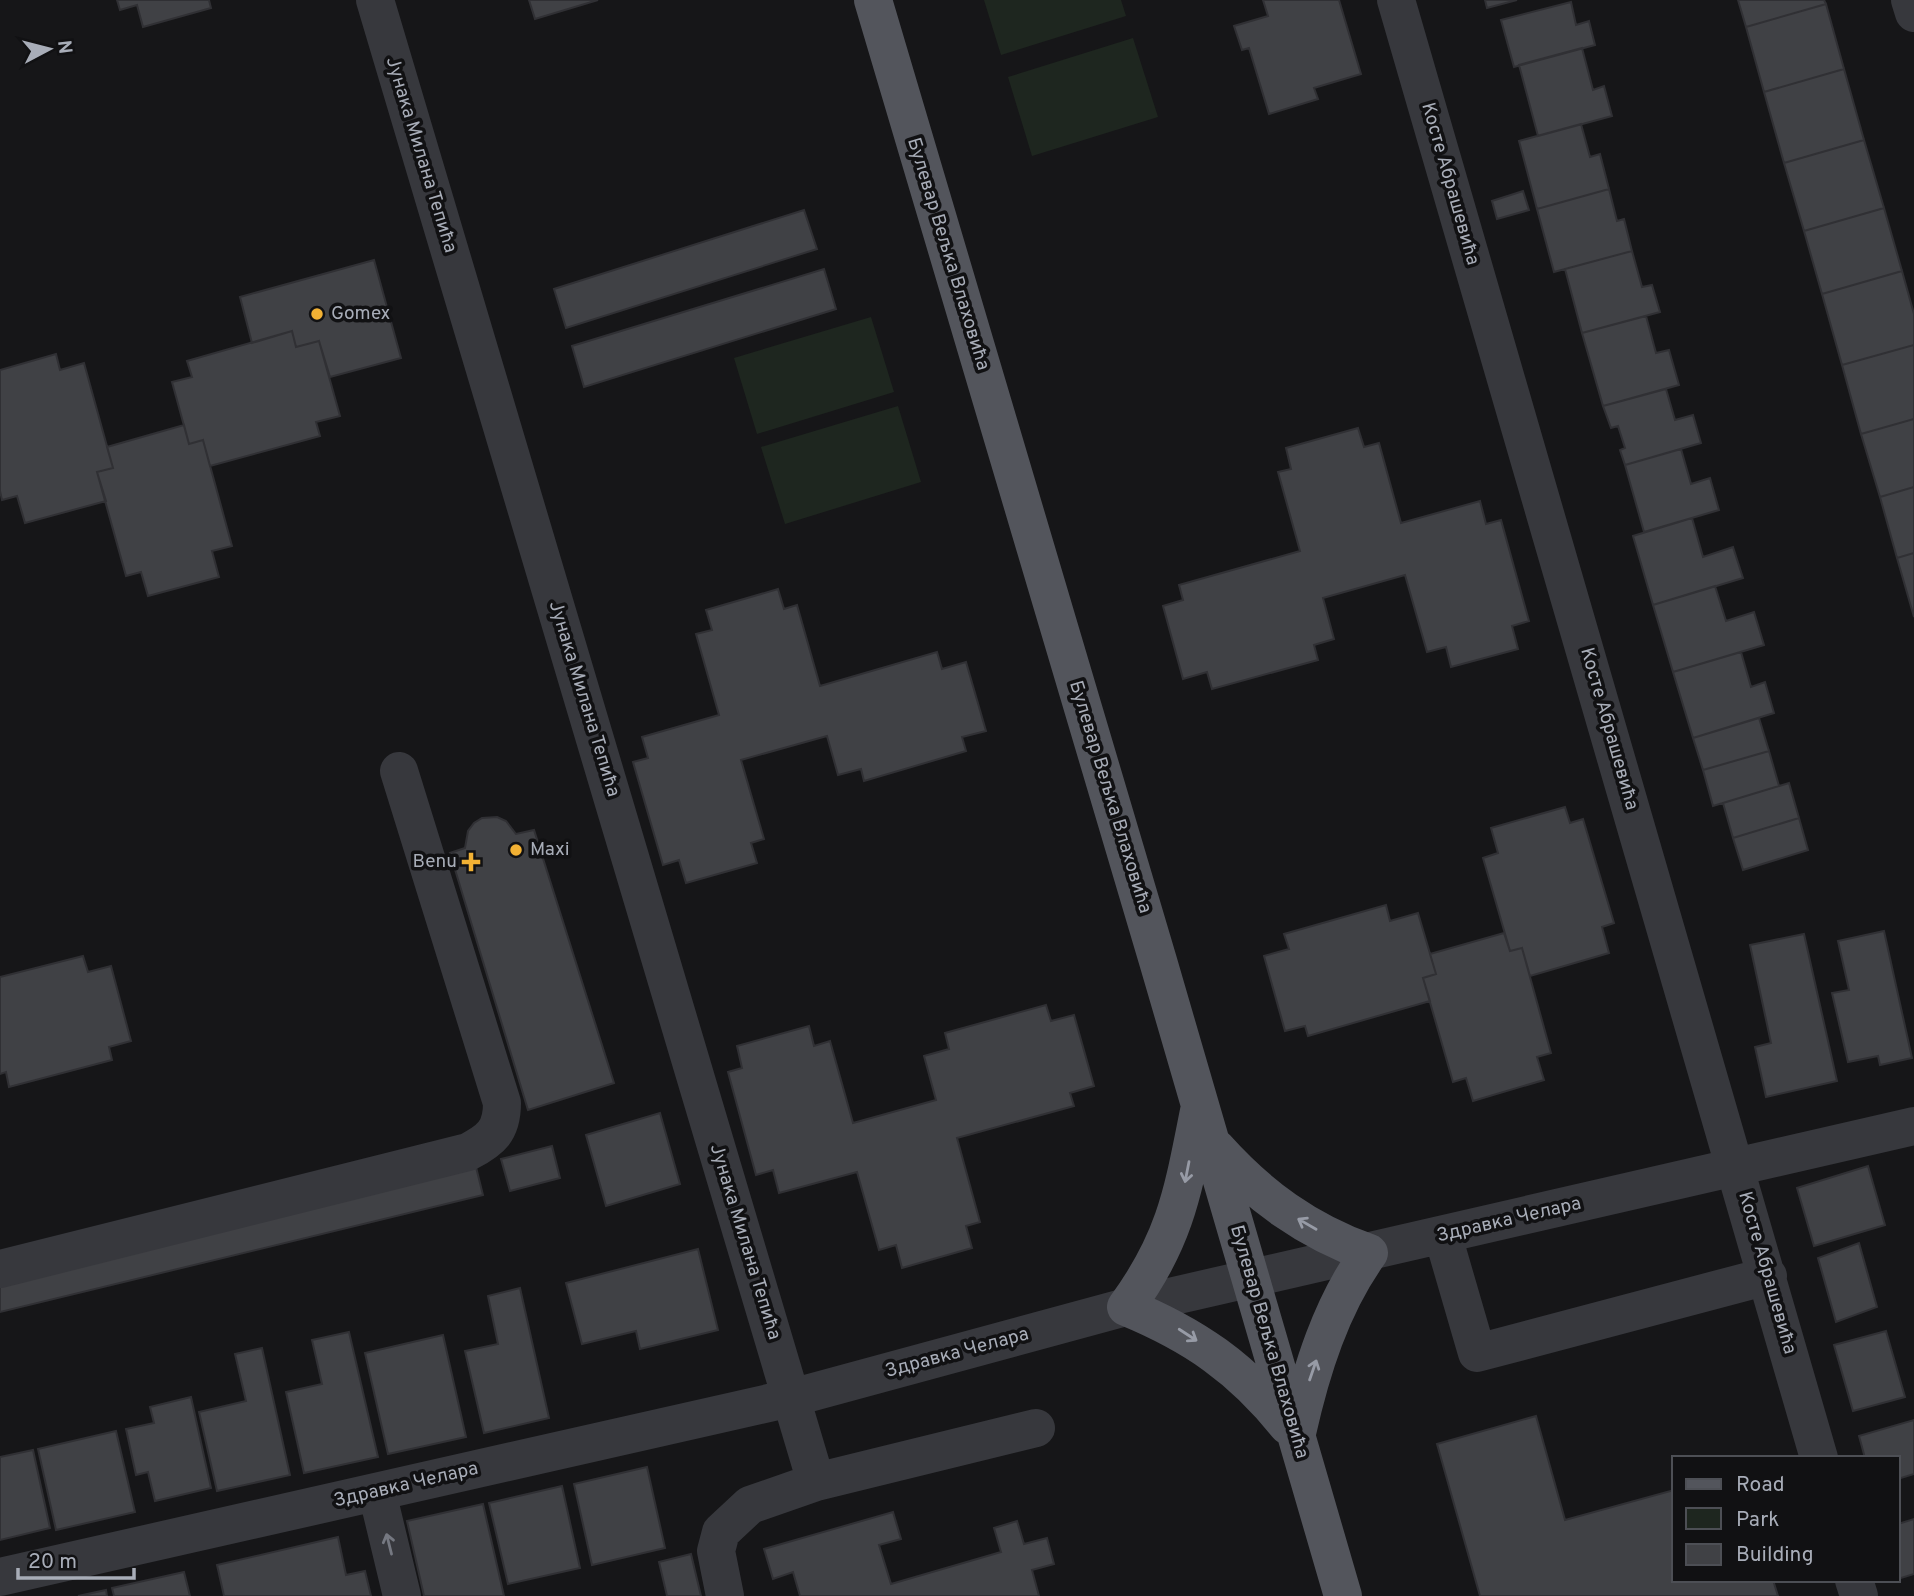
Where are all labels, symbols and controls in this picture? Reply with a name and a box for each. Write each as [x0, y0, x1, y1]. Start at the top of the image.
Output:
north arrow [14, 14, 84, 84]
text: N [51, 39, 77, 55]
street label: Јунака Милана Тепића [380, 54, 462, 256]
street label: Косте Абрашевића [1415, 100, 1485, 268]
street label: Булевар Вељка Влаховића [901, 135, 995, 373]
place label: Gomex [331, 302, 391, 326]
marker: Gomex [309, 306, 325, 322]
street label: Јунака Милана Тепића [543, 598, 625, 800]
street label: Косте Абрашевића [1574, 645, 1644, 813]
street label: Булевар Вељка Влаховића [1063, 678, 1157, 916]
place label: Maxi [530, 838, 570, 862]
marker: Maxi [508, 842, 524, 858]
place label: Benu [413, 850, 457, 874]
marker: Benu [463, 854, 479, 870]
street label: Јунака Милана Тепића [704, 1141, 786, 1343]
one-way arrow [1180, 1160, 1193, 1183]
street label: Косте Абрашевића [1732, 1189, 1802, 1357]
street label: Здравка Челара [1434, 1192, 1584, 1248]
one-way arrow [1297, 1217, 1318, 1230]
street label: Булевар Вељка Влаховића [1224, 1222, 1314, 1462]
street label: Здравка Челара [883, 1322, 1031, 1384]
one-way arrow [1178, 1328, 1197, 1343]
one-way arrow [1308, 1360, 1320, 1382]
legend [1672, 1456, 1900, 1582]
street label: Здравка Челара [331, 1457, 481, 1513]
text: Road [1736, 1472, 1785, 1499]
text: Park [1736, 1507, 1779, 1534]
one-way arrow [382, 1533, 395, 1556]
scale bar [18, 1536, 133, 1580]
text: Building [1736, 1542, 1814, 1569]
text: 20 m [28, 1549, 77, 1576]

